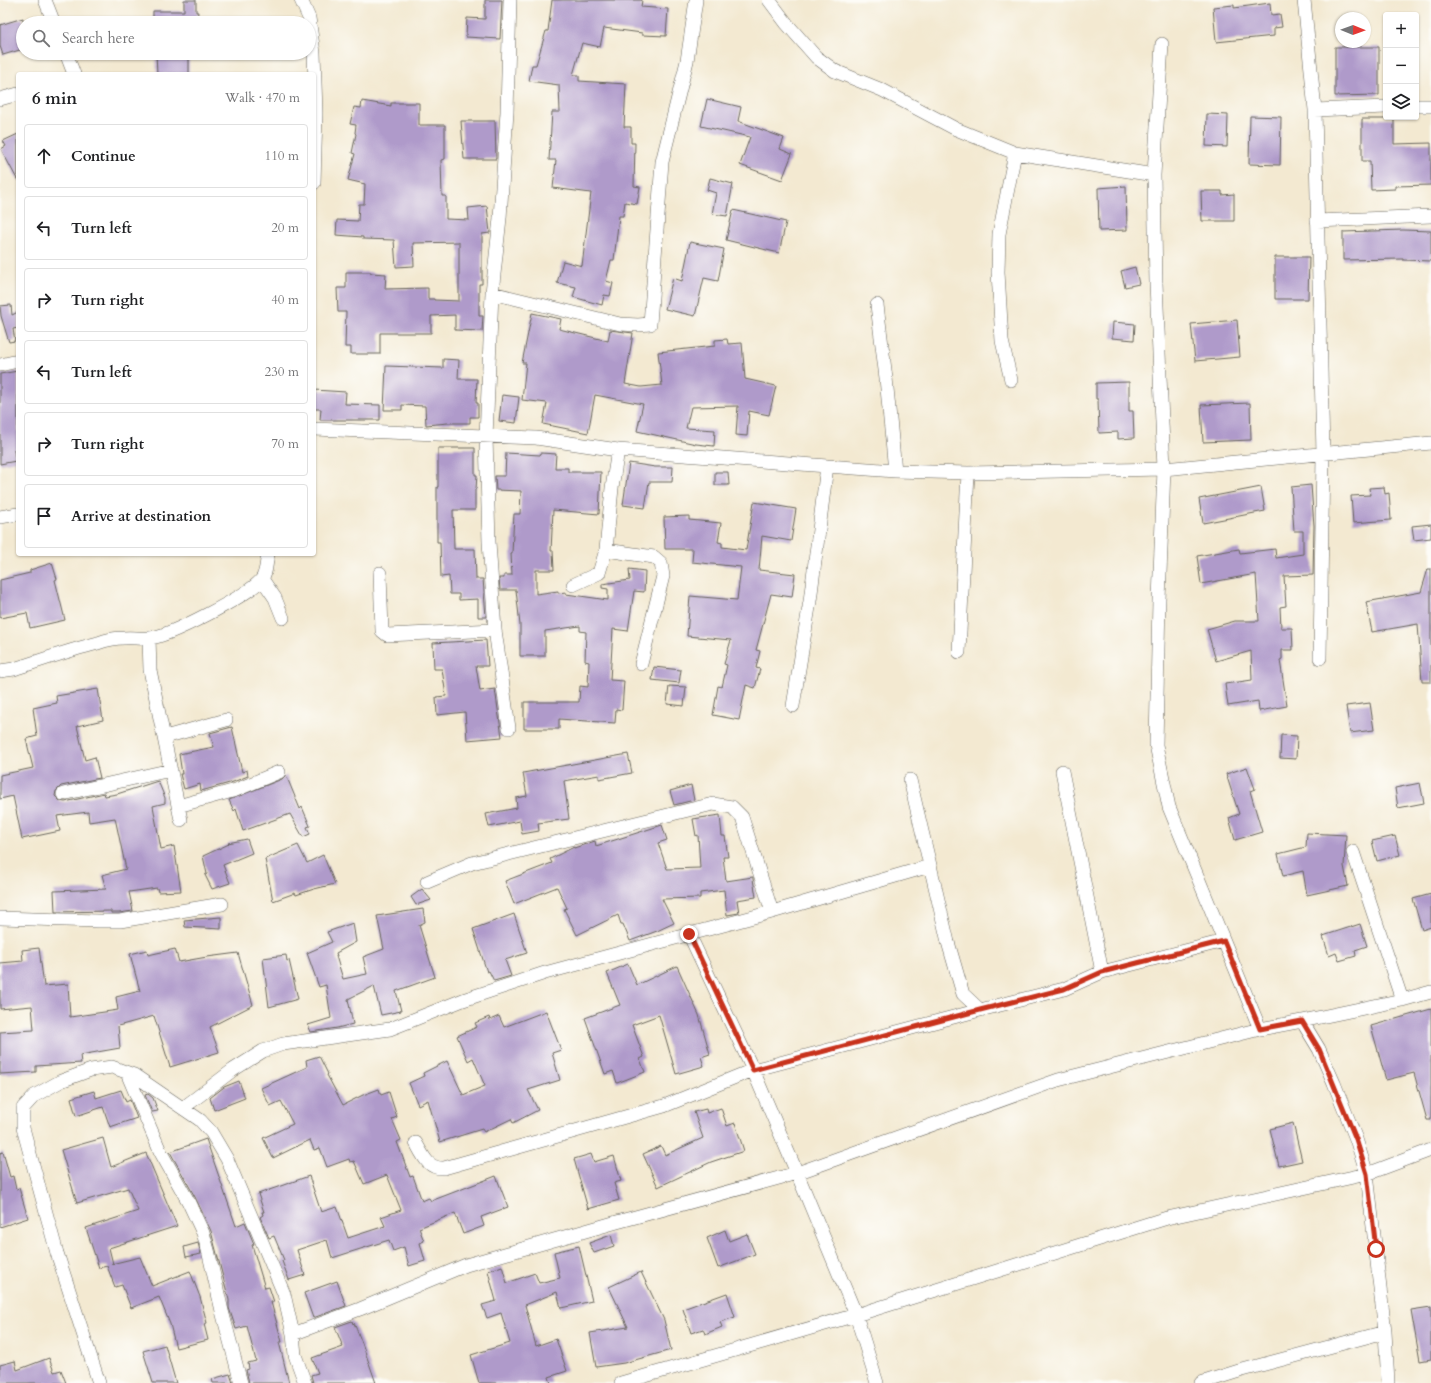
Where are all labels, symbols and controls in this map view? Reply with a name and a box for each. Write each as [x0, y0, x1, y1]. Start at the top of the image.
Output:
north arrow [1335, 12, 1371, 48]
map controls [1383, 12, 1419, 120]
button: + [1383, 12, 1419, 48]
search box [16, 16, 316, 60]
icon: search [30, 27, 52, 49]
text: Search here [62, 28, 135, 48]
button: − [1383, 48, 1419, 84]
button: layers [1383, 84, 1419, 120]
text: 6 min [32, 87, 77, 110]
text: Walk · 470 m [225, 89, 300, 107]
icon: ahead [33, 145, 55, 167]
text: Continue [71, 146, 136, 166]
text: 110 m [265, 147, 299, 165]
icon: left [33, 217, 55, 239]
text: Turn left [71, 218, 132, 238]
text: 20 m [271, 219, 299, 237]
icon: right [33, 289, 55, 311]
text: Turn right [71, 290, 144, 310]
text: 40 m [271, 291, 299, 309]
icon: left [33, 361, 55, 383]
text: Turn left [71, 362, 132, 382]
text: 230 m [265, 363, 299, 381]
icon: right [33, 433, 55, 455]
text: Turn right [71, 434, 144, 454]
text: 70 m [271, 435, 299, 453]
icon: arrive [33, 505, 55, 527]
text: Arrive at destination [71, 506, 211, 526]
route end [680, 925, 698, 943]
route start [1367, 1240, 1385, 1258]

